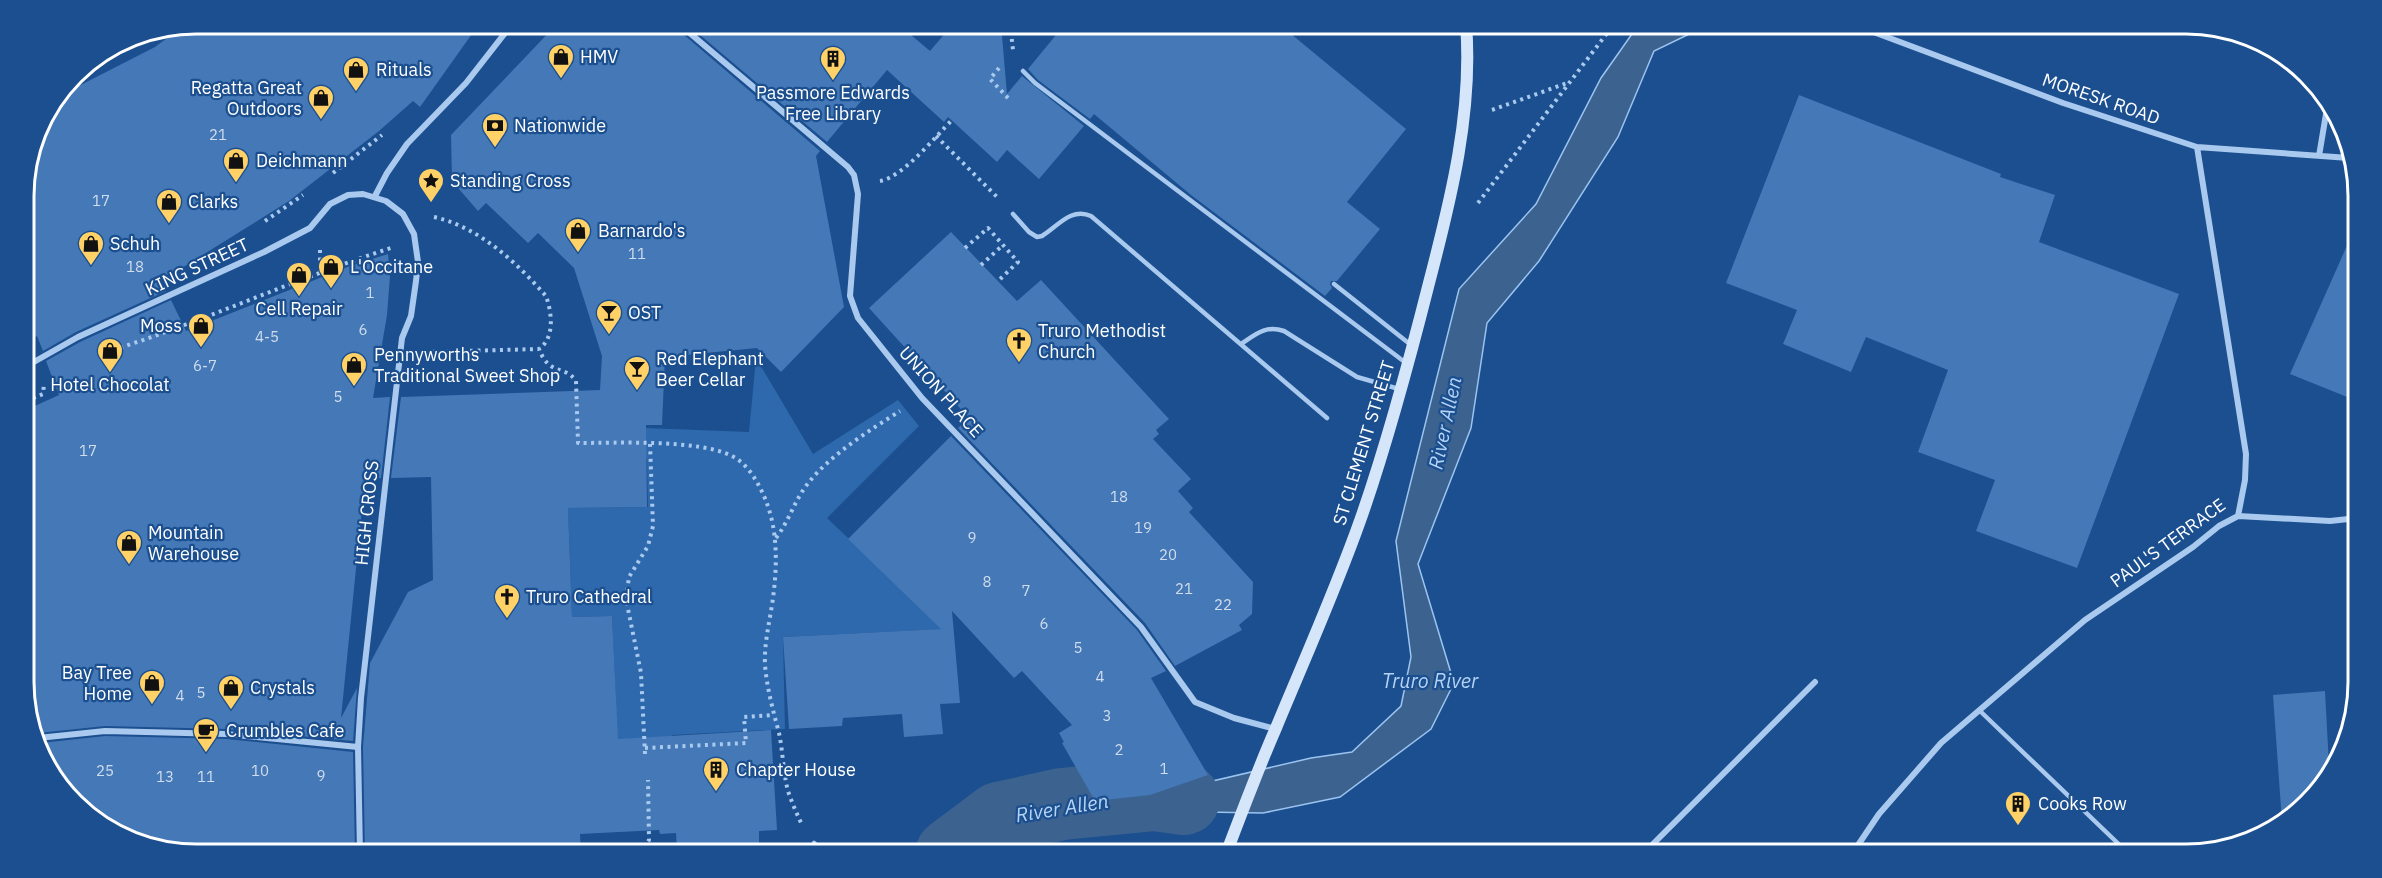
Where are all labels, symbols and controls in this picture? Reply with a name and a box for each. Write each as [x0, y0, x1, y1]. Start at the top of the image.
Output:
shop icon: HMV [546, 42, 576, 80]
building icon: Passmore Edwards Free Library [818, 44, 848, 82]
place label: HMV [580, 45, 618, 68]
shop icon: Rituals [341, 55, 371, 93]
place label: Rituals [376, 58, 432, 81]
street label: MORESK ROAD [2039, 68, 2163, 129]
place label: Regatta Great Outdoors [191, 76, 302, 120]
place label: Passmore Edwards Free Library [756, 81, 910, 125]
shop icon: Regatta Great Outdoors [306, 83, 336, 121]
bank icon: Nationwide [480, 111, 510, 149]
place label: Nationwide [514, 114, 606, 137]
house number: 21 [209, 125, 227, 144]
shop icon: Deichmann [221, 146, 251, 184]
place label: Deichmann [256, 149, 348, 172]
place icon: Standing Cross [416, 166, 446, 204]
place label: Standing Cross [450, 169, 571, 192]
shop icon: Clarks [154, 187, 184, 225]
place label: Clarks [188, 190, 238, 213]
house number: 17 [92, 191, 110, 210]
shop icon: Barnardo's [563, 216, 593, 254]
place label: Barnardo's [598, 219, 686, 242]
shop icon: Schuh [76, 229, 106, 267]
place label: Schuh [110, 232, 160, 255]
street label: KING STREET [141, 233, 252, 301]
house number: 11 [628, 244, 646, 263]
shop icon: L'Occitane [316, 252, 346, 290]
place label: L'Occitane [350, 255, 433, 278]
house number: 18 [126, 257, 144, 276]
shop icon: Cell Repair [284, 260, 314, 298]
house number: 1 [365, 283, 375, 302]
place label: Cell Repair [255, 297, 343, 320]
bar icon: OST [594, 298, 624, 336]
place label: OST [628, 301, 661, 324]
shop icon: Moss [186, 311, 216, 349]
place label: Moss [140, 314, 182, 337]
place label: Truro Methodist Church [1038, 319, 1166, 363]
house number: 6 [358, 320, 368, 339]
church icon: Truro Methodist Church [1004, 326, 1034, 364]
house number: 4-5 [255, 327, 279, 346]
shop icon: Hotel Chocolat [95, 336, 125, 374]
street label: UNION PLACE [894, 341, 988, 442]
place label: Pennyworths Traditional Sweet Shop [374, 343, 560, 387]
place label: Red Elephant Beer Cellar [656, 347, 764, 391]
shop icon: Pennyworths Traditional Sweet Shop [339, 350, 369, 388]
bar icon: Red Elephant Beer Cellar [622, 354, 652, 392]
house number: 6-7 [193, 356, 217, 375]
street label: ST CLEMENT STREET [1328, 358, 1400, 528]
place label: Hotel Chocolat [50, 373, 170, 396]
water label: River Allen [1422, 374, 1467, 472]
house number: 5 [333, 387, 343, 406]
house number: 17 [79, 441, 97, 460]
street label: HIGH CROSS [350, 459, 383, 567]
house number: 18 [1110, 487, 1128, 506]
street label: PAUL'S TERRACE [2105, 493, 2230, 592]
house number: 19 [1134, 518, 1152, 537]
place label: Mountain Warehouse [148, 521, 239, 565]
shop icon: Mountain Warehouse [114, 528, 144, 566]
house number: 9 [967, 528, 977, 547]
house number: 20 [1159, 545, 1177, 564]
house number: 8 [982, 572, 992, 591]
house number: 21 [1175, 579, 1193, 598]
house number: 7 [1021, 581, 1031, 600]
church icon: Truro Cathedral [492, 582, 522, 620]
place label: Truro Cathedral [526, 585, 652, 608]
house number: 22 [1214, 595, 1232, 614]
house number: 6 [1039, 614, 1049, 633]
house number: 5 [1073, 638, 1083, 657]
place label: Bay Tree Home [62, 661, 132, 705]
house number: 4 [1095, 667, 1105, 686]
water label: Truro River [1382, 667, 1479, 694]
shop icon: Bay Tree Home [137, 668, 167, 706]
shop icon: Crystals [216, 673, 246, 711]
place label: Crystals [250, 676, 315, 699]
house number: 5 [196, 683, 206, 702]
house number: 4 [175, 686, 185, 705]
house number: 3 [1102, 706, 1112, 725]
cafe icon: Crumbles Cafe [191, 716, 221, 754]
place label: Crumbles Cafe [226, 719, 345, 742]
house number: 2 [1114, 740, 1124, 759]
building icon: Chapter House [701, 755, 731, 793]
place label: Chapter House [736, 758, 856, 781]
house number: 1 [1159, 759, 1169, 778]
house number: 25 [96, 761, 114, 780]
house number: 10 [251, 761, 269, 780]
house number: 9 [316, 766, 326, 785]
house number: 13 [156, 767, 174, 786]
house number: 11 [197, 767, 215, 786]
water label: River Allen [1013, 787, 1110, 828]
building icon: Cooks Row [2003, 789, 2033, 827]
place label: Cooks Row [2038, 792, 2127, 815]

